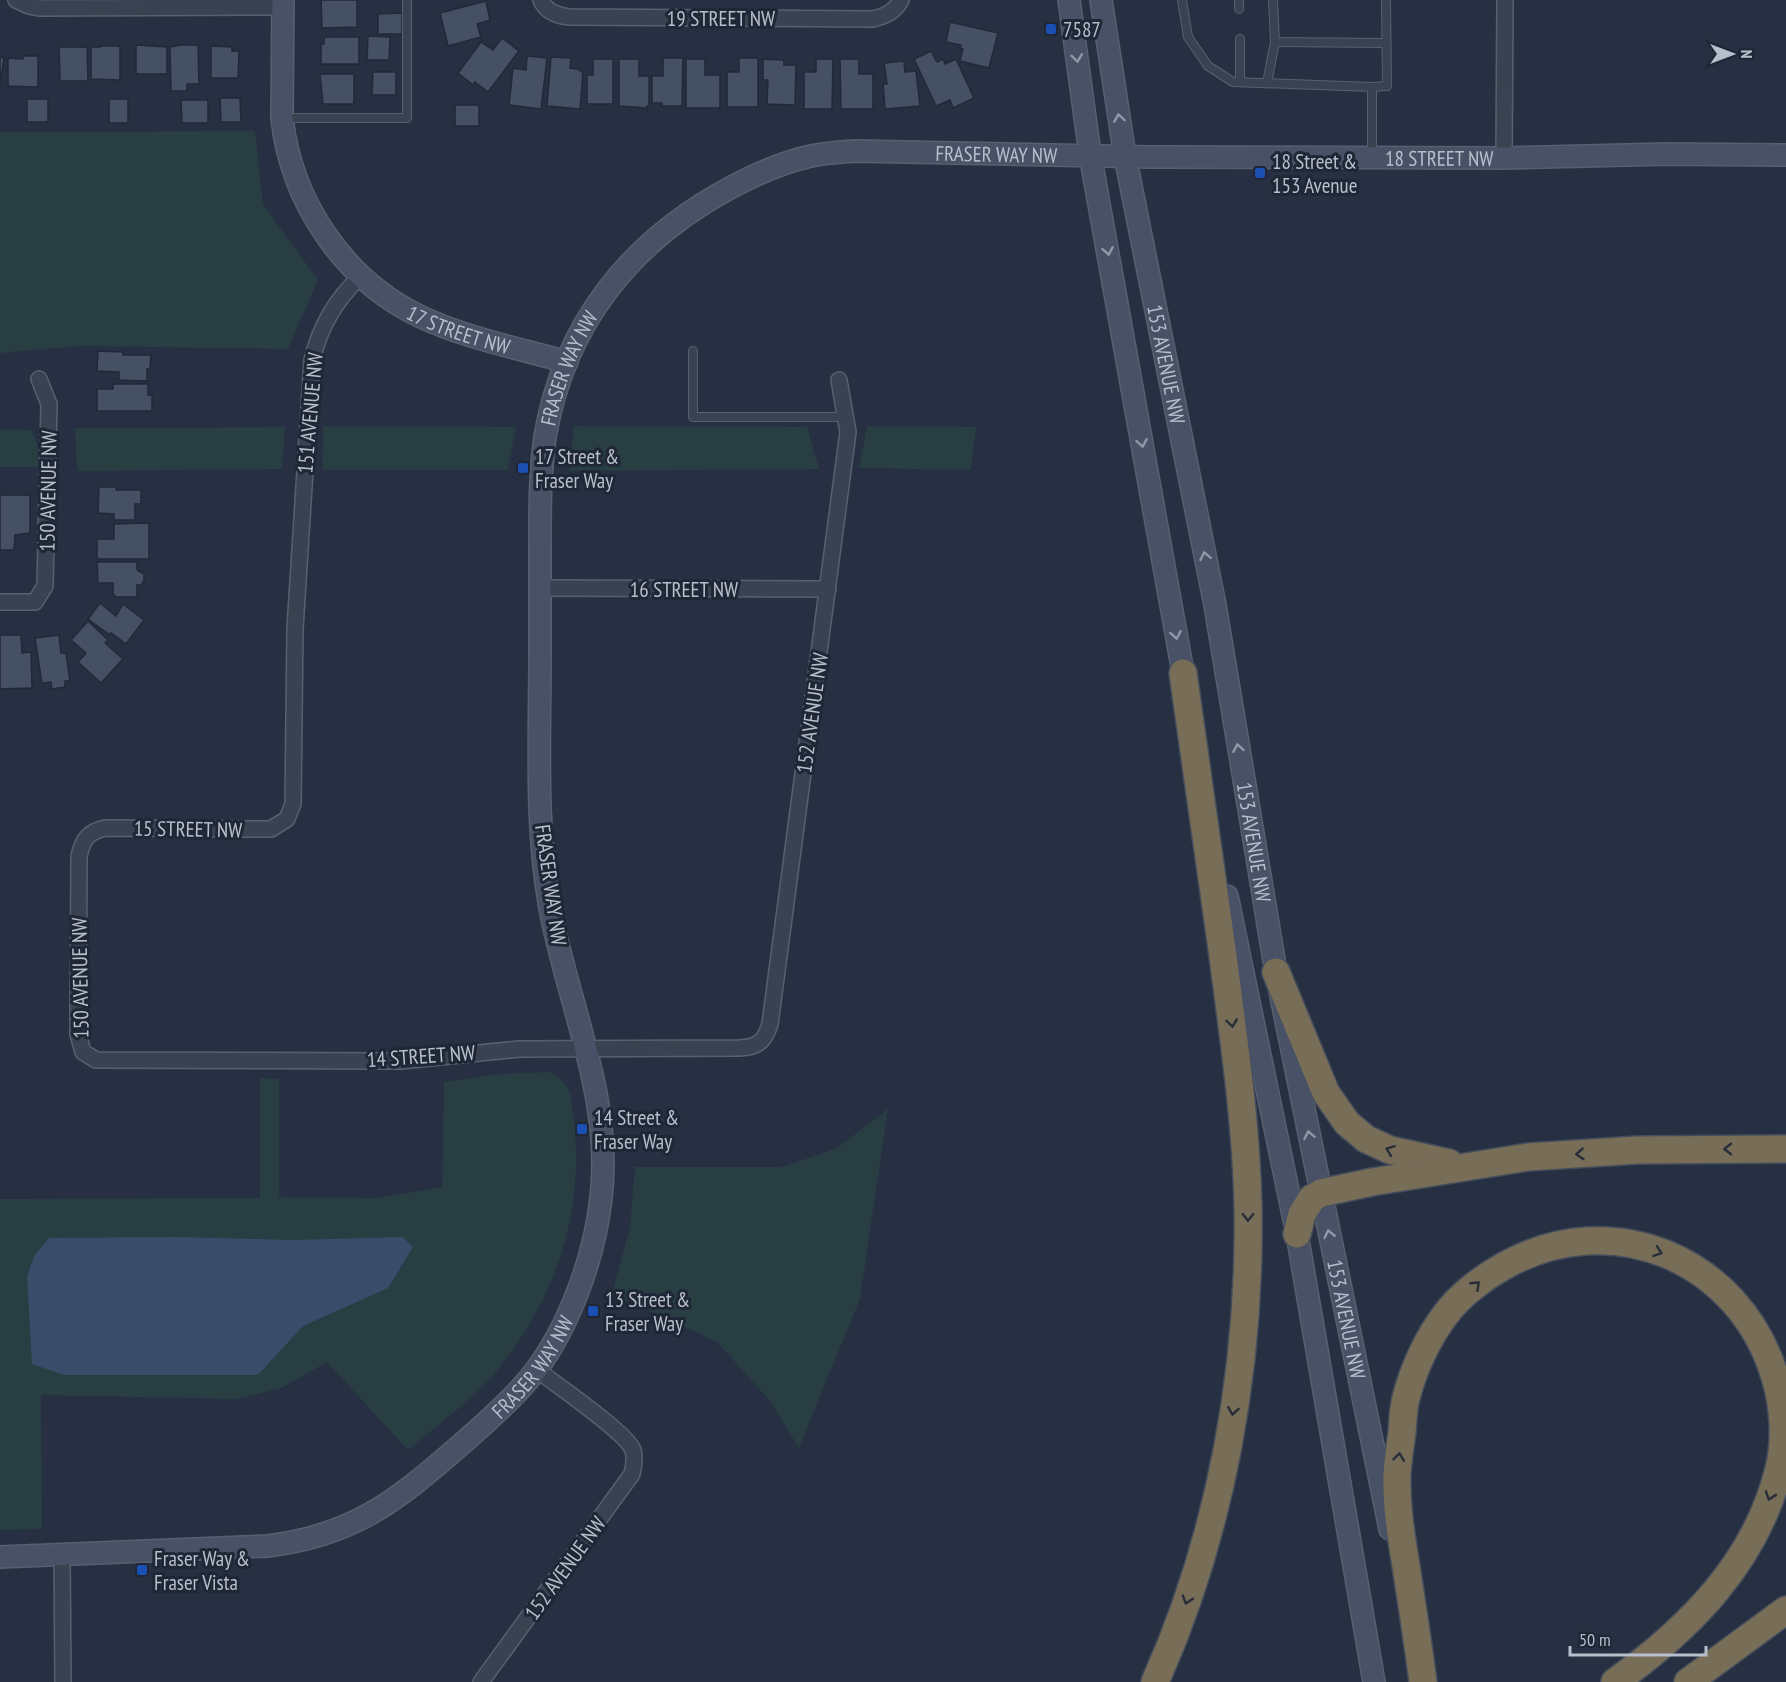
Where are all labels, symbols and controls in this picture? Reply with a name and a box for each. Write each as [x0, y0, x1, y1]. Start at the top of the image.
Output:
street label: 19 STREET NW [667, 5, 775, 32]
place label: 7587 [1063, 16, 1101, 43]
marker: 7587 [1044, 22, 1058, 36]
north arrow [1702, 24, 1762, 84]
text: N [1737, 50, 1757, 58]
one-way arrow [1070, 53, 1083, 63]
one-way arrow [1114, 113, 1126, 122]
street label: FRASER WAY NW [935, 139, 1057, 169]
street label: 18 STREET NW [1385, 144, 1494, 171]
place label: 18 Street & 153 Avenue [1272, 148, 1357, 199]
marker: 18 Street & 153 Avenue [1253, 166, 1267, 180]
one-way arrow [1101, 245, 1114, 255]
street label: 17 STREET NW [402, 299, 513, 360]
street label: 153 AVENUE NW [1142, 302, 1192, 426]
street label: FRASER WAY NW [534, 306, 603, 428]
street label: 151 AVENUE NW [291, 351, 329, 475]
street label: 150 AVENUE NW [33, 430, 63, 552]
one-way arrow [1135, 437, 1148, 447]
place label: 17 Street & Fraser Way [535, 443, 619, 494]
marker: 17 Street & Fraser Way [516, 461, 530, 475]
one-way arrow [1199, 552, 1212, 562]
street label: 16 STREET NW [630, 576, 738, 603]
one-way arrow [1169, 629, 1182, 639]
street label: 152 AVENUE NW [790, 651, 834, 775]
one-way arrow [1232, 744, 1245, 754]
street label: 153 AVENUE NW [1231, 780, 1278, 904]
street label: 15 STREET NW [134, 815, 242, 843]
street label: FRASER WAY NW [529, 823, 573, 947]
street label: 150 AVENUE NW [65, 917, 95, 1039]
one-way arrow [1225, 1018, 1237, 1027]
street label: 14 STREET NW [366, 1039, 476, 1073]
place label: 14 Street & Fraser Way [594, 1104, 679, 1155]
marker: 14 Street & Fraser Way [575, 1122, 589, 1136]
one-way arrow [1303, 1131, 1316, 1141]
one-way arrow [1723, 1143, 1732, 1155]
one-way arrow [1385, 1144, 1396, 1157]
one-way arrow [1575, 1147, 1584, 1160]
one-way arrow [1241, 1212, 1254, 1221]
one-way arrow [1323, 1229, 1336, 1239]
one-way arrow [1652, 1244, 1663, 1257]
street label: 153 AVENUE NW [1322, 1257, 1372, 1381]
one-way arrow [1469, 1281, 1479, 1292]
place label: 13 Street & Fraser Way [605, 1286, 690, 1337]
marker: 13 Street & Fraser Way [586, 1304, 600, 1318]
street label: FRASER WAY NW [486, 1311, 579, 1424]
one-way arrow [1227, 1406, 1239, 1416]
one-way arrow [1392, 1453, 1405, 1462]
one-way arrow [1765, 1490, 1778, 1501]
street label: 152 AVENUE NW [518, 1511, 612, 1625]
place label: Fraser Way & Fraser Vista [154, 1545, 250, 1596]
marker: Fraser Way & Fraser Vista [135, 1563, 149, 1577]
one-way arrow [1182, 1594, 1194, 1605]
scale bar [1570, 1619, 1706, 1657]
text: 50 m [1579, 1628, 1611, 1651]

